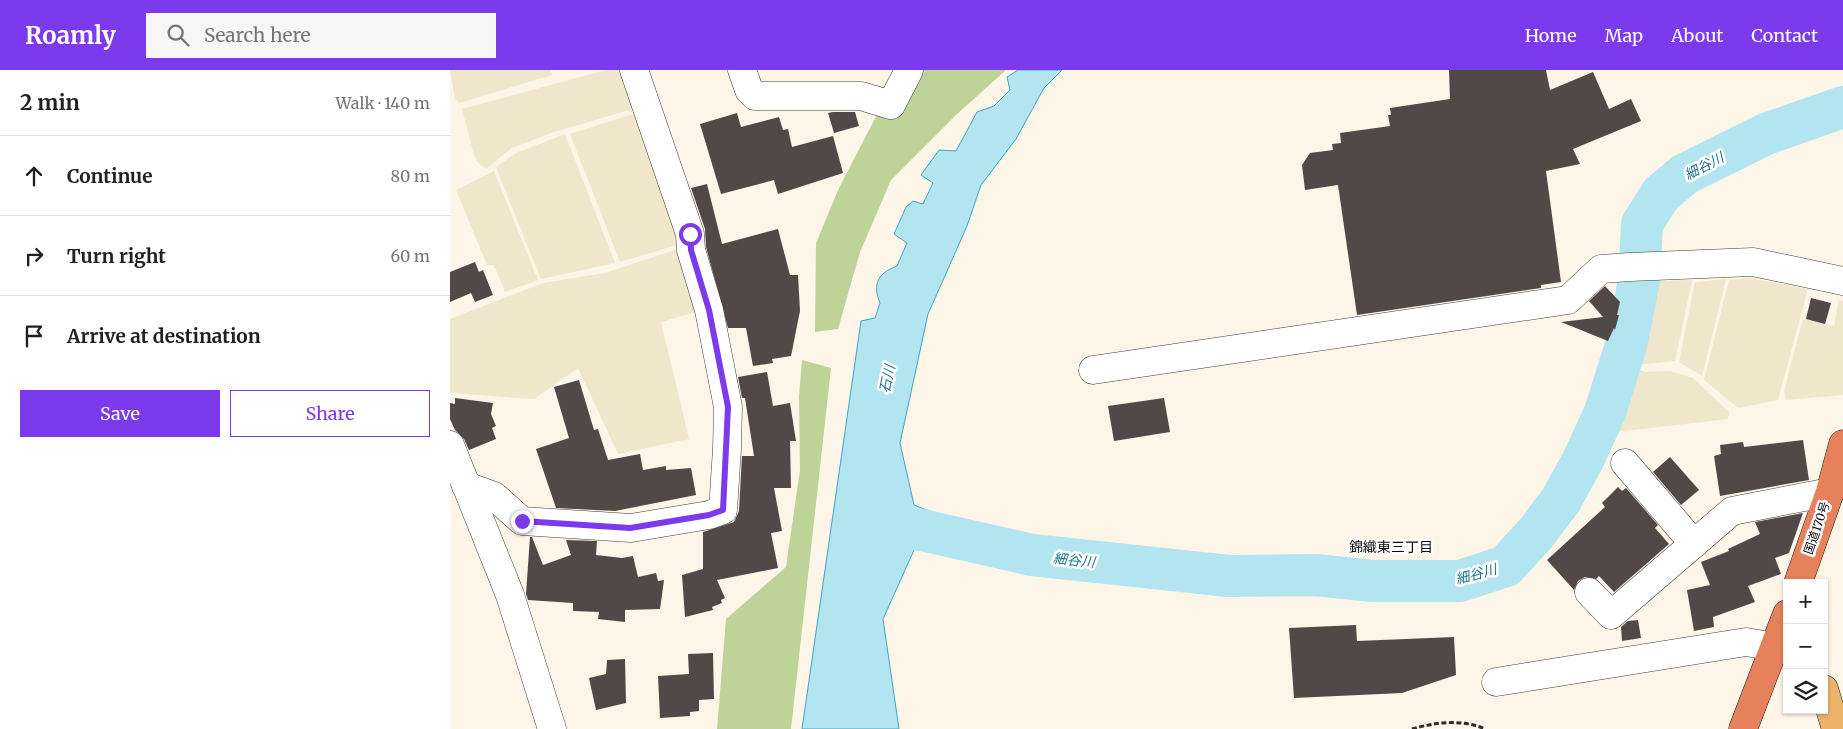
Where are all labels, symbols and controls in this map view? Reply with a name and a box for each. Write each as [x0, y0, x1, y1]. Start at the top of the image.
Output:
search box [146, 13, 496, 58]
text: Roamly [25, 20, 116, 51]
icon: search [164, 21, 192, 49]
text: Search here [204, 23, 310, 47]
text: Home [1525, 24, 1577, 47]
text: Map [1605, 24, 1643, 47]
text: About [1671, 24, 1723, 47]
text: Contact [1751, 24, 1818, 47]
text: 2 min [20, 89, 80, 116]
text: Walk · 140 m [336, 93, 430, 113]
water label: 細谷川 [1681, 147, 1729, 184]
icon: ahead [20, 162, 48, 190]
text: Continue [67, 164, 153, 188]
text: 80 m [391, 166, 430, 186]
route start [679, 223, 702, 246]
icon: right [20, 242, 48, 270]
text: Turn right [67, 244, 166, 268]
text: 60 m [390, 246, 430, 266]
icon: arrive [20, 322, 48, 350]
text: Arrive at destination [67, 324, 261, 348]
water label: 石川 [875, 361, 899, 395]
button: Save [20, 390, 220, 437]
button: Share [230, 390, 430, 437]
street label: 国道170号 [1800, 499, 1833, 556]
route end [511, 510, 534, 533]
district label: 錦織東三丁目 [1349, 538, 1433, 556]
water label: 細谷川 [1052, 549, 1098, 571]
water label: 細谷川 [1453, 559, 1501, 588]
map controls [1783, 579, 1828, 714]
button: + [1783, 579, 1828, 624]
button: − [1783, 624, 1828, 669]
button: layers [1783, 669, 1828, 714]

